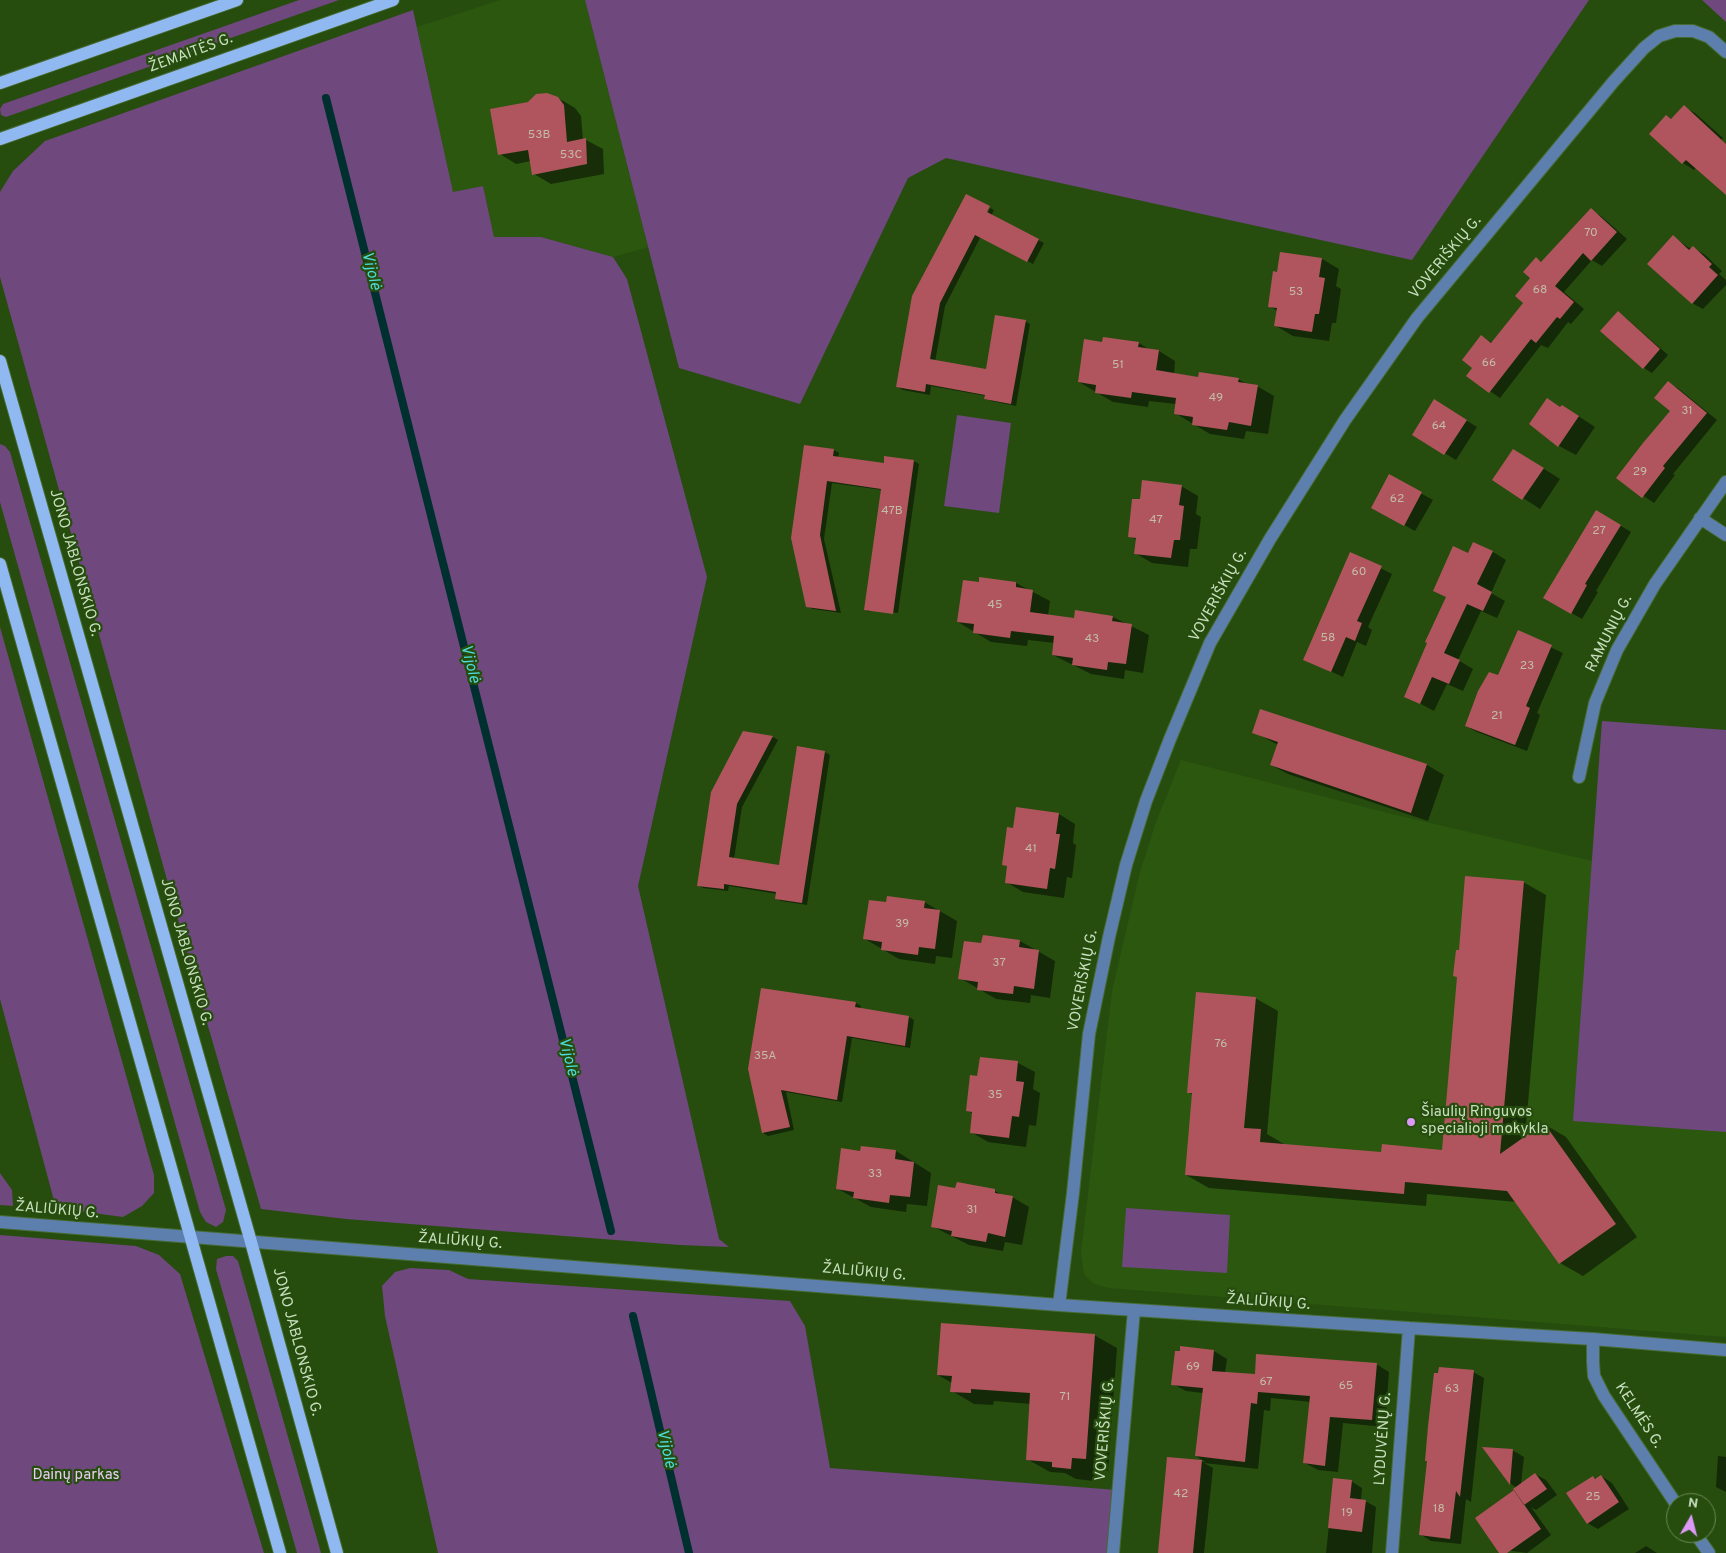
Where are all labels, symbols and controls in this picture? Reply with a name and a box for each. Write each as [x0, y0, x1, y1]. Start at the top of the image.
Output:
street label: ŽEMAITĖS G. [146, 30, 236, 78]
house number: 53B [528, 129, 550, 143]
house number: 53C [560, 149, 582, 163]
street label: VOVERIŠKIŲ G. [1406, 213, 1486, 303]
house number: 70 [1584, 227, 1598, 241]
water label: Vijolė [356, 250, 384, 292]
house number: 68 [1533, 284, 1547, 298]
house number: 53 [1289, 286, 1303, 300]
house number: 66 [1482, 357, 1496, 371]
house number: 51 [1112, 359, 1124, 373]
house number: 49 [1209, 392, 1223, 406]
house number: 31 [1681, 405, 1693, 419]
house number: 64 [1432, 420, 1446, 434]
house number: 29 [1633, 466, 1647, 480]
street label: JONO JABLONSKIO G. [44, 487, 104, 639]
house number: 62 [1390, 493, 1404, 507]
house number: 47B [881, 505, 903, 519]
house number: 47 [1149, 514, 1163, 528]
house number: 27 [1592, 525, 1606, 539]
street label: VOVERIŠKIŲ G. [1186, 547, 1252, 645]
house number: 60 [1352, 566, 1366, 580]
street label: RAMUNIŲ G. [1583, 592, 1637, 676]
house number: 45 [988, 599, 1002, 613]
house number: 58 [1321, 632, 1335, 646]
house number: 43 [1085, 633, 1099, 647]
water label: Vijolė [455, 643, 483, 685]
house number: 23 [1520, 660, 1534, 674]
house number: 21 [1491, 710, 1503, 724]
house number: 41 [1025, 843, 1037, 857]
street label: JONO JABLONSKIO G. [155, 876, 215, 1028]
house number: 39 [895, 918, 909, 932]
street label: VOVERIŠKIŲ G. [1065, 929, 1103, 1033]
house number: 37 [992, 957, 1006, 971]
water label: Vijolė [553, 1036, 581, 1078]
house number: 76 [1215, 1038, 1227, 1052]
house number: 35A [754, 1050, 776, 1064]
house number: 35 [988, 1089, 1002, 1103]
place label: Šiaulių Ringuvos specialioji mokykla [1421, 1104, 1548, 1139]
marker: Šiaulių Ringuvos specialioji mokykla [1405, 1116, 1417, 1128]
house number: 33 [868, 1168, 882, 1182]
street label: ŽALIŪKIŲ G. [14, 1198, 100, 1224]
house number: 31 [966, 1204, 978, 1218]
street label: ŽALIŪKIŲ G. [417, 1230, 503, 1254]
street label: ŽALIŪKIŲ G. [821, 1260, 907, 1286]
street label: JONO JABLONSKIO G. [268, 1266, 324, 1418]
street label: ŽALIŪKIŲ G. [1225, 1291, 1311, 1315]
house number: 69 [1186, 1361, 1200, 1375]
house number: 67 [1259, 1376, 1273, 1390]
street label: VOVERIŠKIŲ G. [1093, 1378, 1119, 1482]
house number: 65 [1339, 1380, 1353, 1394]
street label: KELMĖS G. [1610, 1380, 1666, 1452]
house number: 63 [1445, 1383, 1459, 1397]
house number: 71 [1060, 1391, 1070, 1405]
street label: LYDUVĖNŲ G. [1372, 1392, 1396, 1486]
water label: Vijolė [651, 1428, 679, 1470]
park label: Dainų parkas [32, 1467, 120, 1485]
house number: 42 [1174, 1488, 1188, 1502]
house number: 25 [1586, 1491, 1600, 1505]
north arrow [1666, 1493, 1716, 1543]
text: N [1687, 1495, 1699, 1513]
house number: 18 [1433, 1503, 1445, 1517]
house number: 19 [1341, 1507, 1353, 1521]

